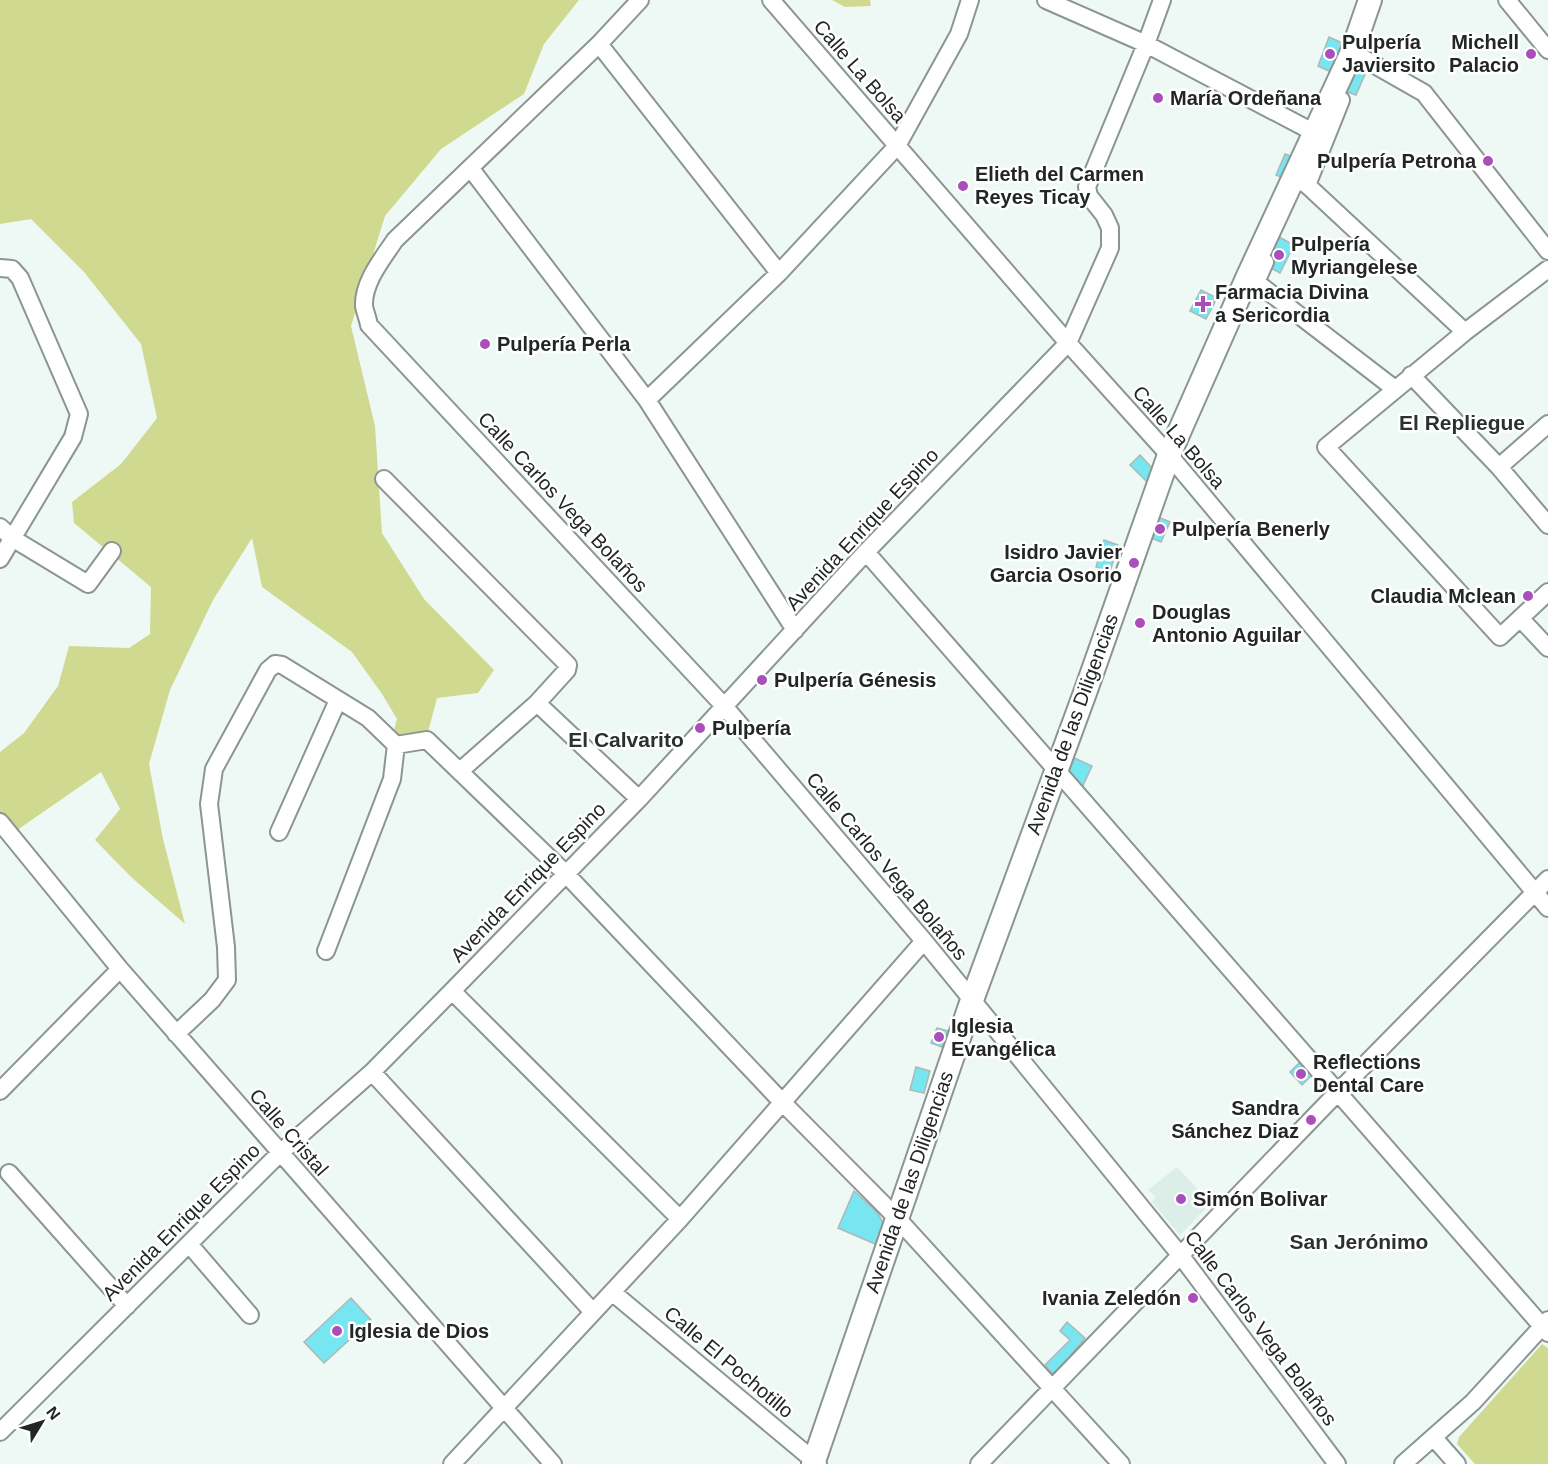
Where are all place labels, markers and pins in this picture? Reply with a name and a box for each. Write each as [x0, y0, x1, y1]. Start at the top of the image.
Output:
place label: Pulpería Javiersito [1342, 31, 1435, 76]
place label: Michell Palacio [1449, 31, 1519, 76]
marker: Pulpería Javiersito [1323, 47, 1337, 61]
marker: Michell Palacio [1524, 47, 1538, 61]
place label: María Ordeñana [1170, 87, 1322, 109]
marker: María Ordeñana [1151, 91, 1165, 105]
place label: Pulpería Petrona [1317, 150, 1477, 172]
marker: Pulpería Petrona [1481, 154, 1495, 168]
place label: Elieth del Carmen Reyes Ticay [975, 163, 1144, 208]
marker: Elieth del Carmen Reyes Ticay [956, 179, 970, 193]
place label: Pulpería Myriangelese [1291, 233, 1418, 278]
marker: Pulpería Myriangelese [1272, 248, 1286, 262]
place label: Farmacia Divina a Sericordia [1215, 281, 1369, 326]
marker: Farmacia Divina a Sericordia [1196, 297, 1210, 311]
place label: Pulpería Perla [497, 333, 631, 355]
marker: Pulpería Perla [478, 337, 492, 351]
place label: Pulpería Benerly [1172, 518, 1331, 540]
marker: Pulpería Benerly [1153, 522, 1167, 536]
place label: Isidro Javier Garcia Osorio [990, 541, 1122, 586]
marker: Isidro Javier Garcia Osorio [1127, 556, 1141, 570]
place label: Claudia Mclean [1370, 585, 1516, 607]
marker: Claudia Mclean [1521, 589, 1535, 603]
place label: Douglas Antonio Aguilar [1152, 601, 1301, 646]
marker: Douglas Antonio Aguilar [1133, 616, 1147, 630]
place label: Pulpería Génesis [774, 669, 936, 691]
marker: Pulpería Génesis [755, 673, 769, 687]
place label: Pulpería [712, 717, 792, 739]
marker: Pulpería [693, 721, 707, 735]
place label: Iglesia Evangélica [951, 1015, 1056, 1060]
marker: Iglesia Evangélica [932, 1030, 946, 1044]
place label: Reflections Dental Care [1313, 1051, 1424, 1096]
marker: Reflections Dental Care [1294, 1067, 1308, 1081]
place label: Sandra Sánchez Diaz [1171, 1097, 1300, 1142]
marker: Sandra Sánchez Diaz [1304, 1113, 1318, 1127]
place label: Simón Bolivar [1193, 1188, 1328, 1210]
marker: Simón Bolivar [1174, 1192, 1188, 1206]
place label: Ivania Zeledón [1042, 1287, 1181, 1309]
marker: Ivania Zeledón [1186, 1291, 1200, 1305]
place label: Iglesia de Dios [349, 1320, 489, 1342]
marker: Iglesia de Dios [330, 1324, 344, 1338]

